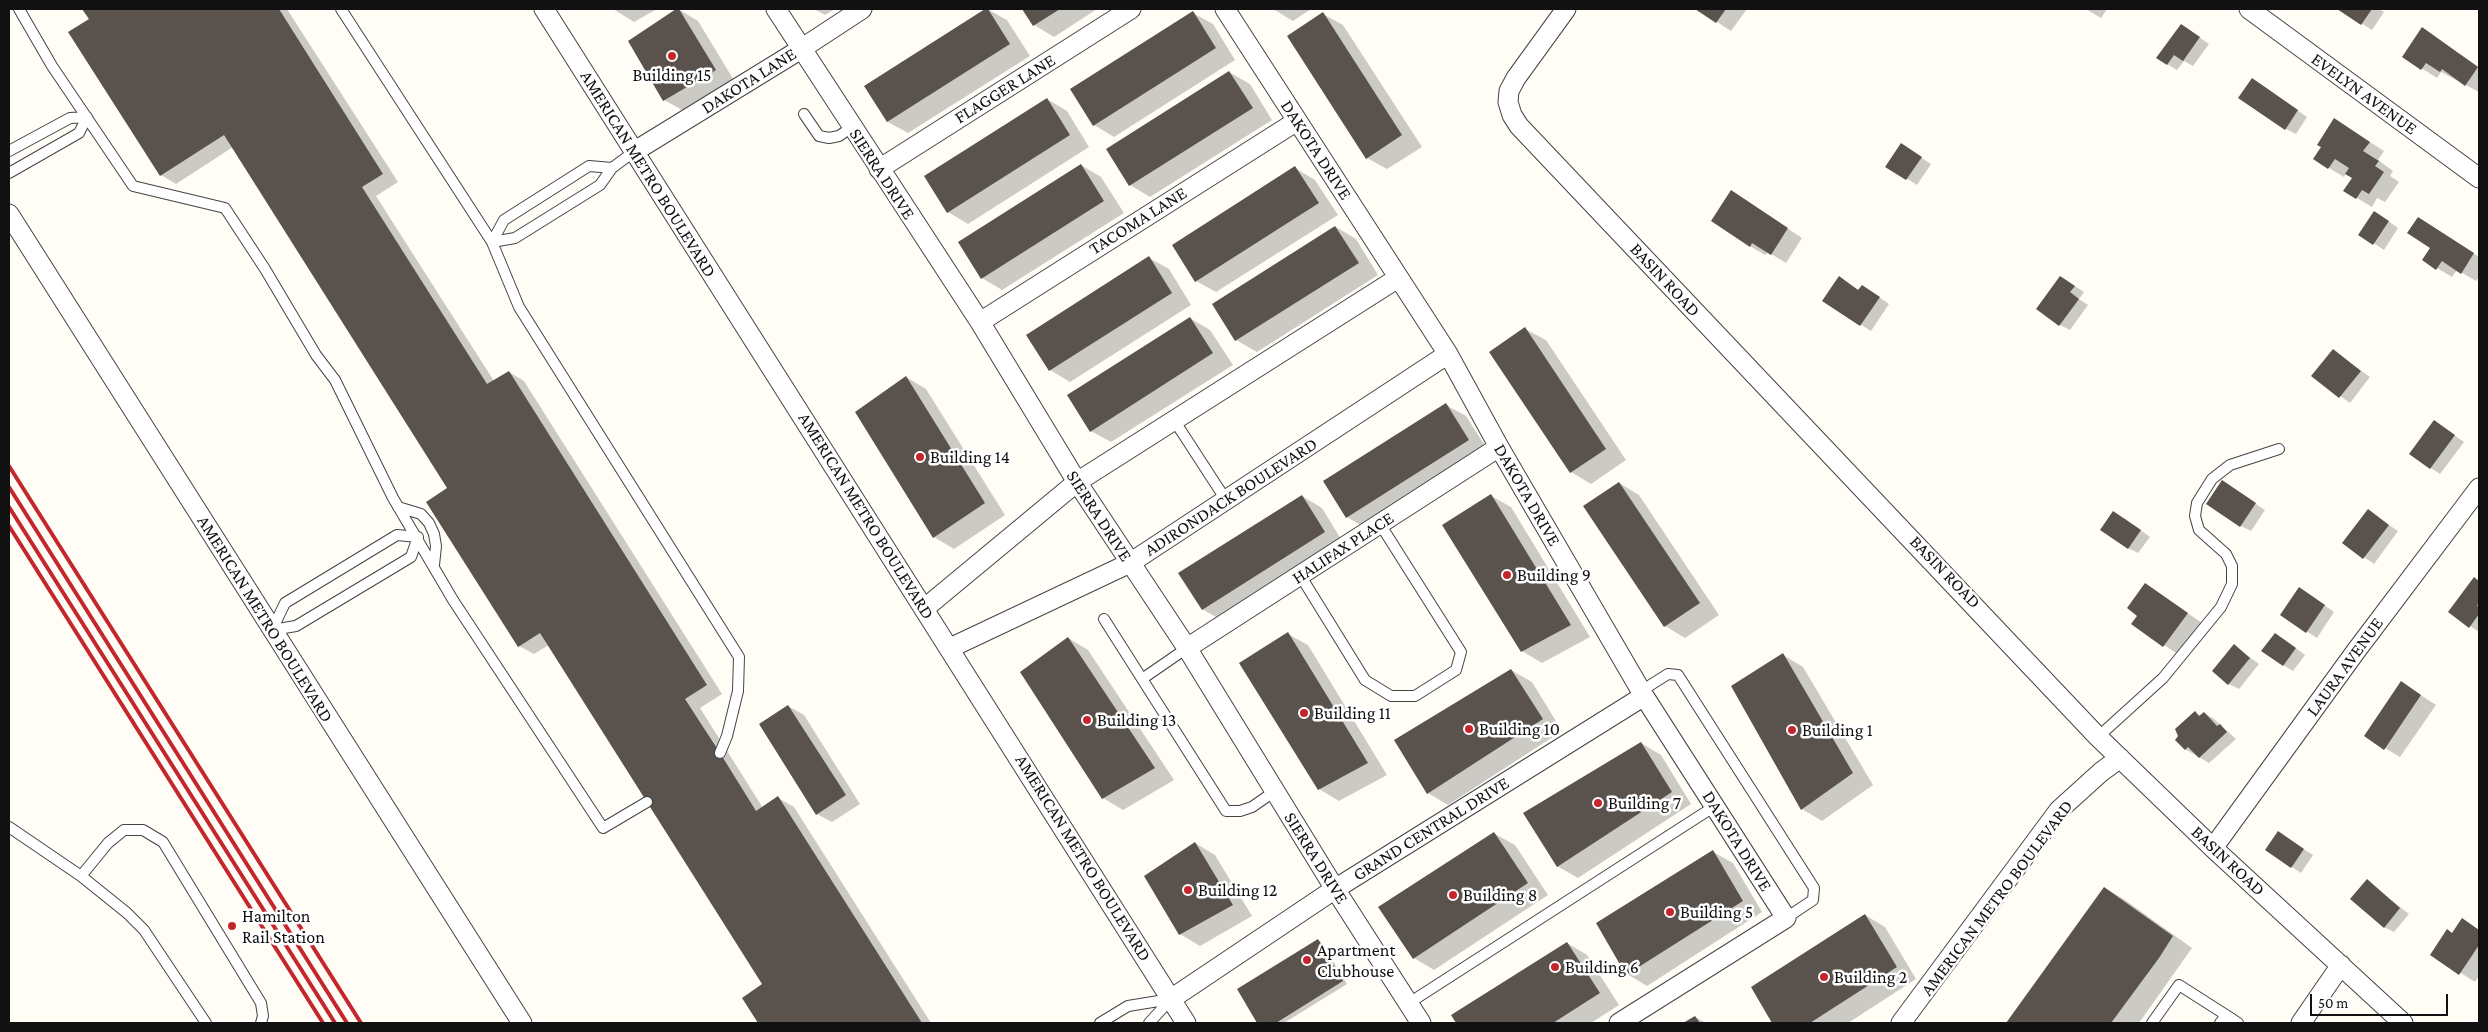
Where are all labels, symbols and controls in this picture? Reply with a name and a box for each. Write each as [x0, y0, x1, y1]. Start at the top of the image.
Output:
street label: DAKOTA LANE [698, 43, 800, 119]
street label: EVELYN AVENUE [2307, 48, 2421, 140]
street label: FLAGGER LANE [951, 49, 1059, 129]
marker: Building 15 [666, 50, 678, 62]
place label: Building 15 [632, 64, 712, 86]
street label: AMERICAN METRO BOULEVARD [575, 67, 721, 281]
street label: DAKOTA DRIVE [1276, 96, 1356, 204]
street label: SIERRA DRIVE [845, 124, 919, 224]
street label: TACOMA LANE [1085, 182, 1191, 260]
street label: BASIN ROAD [1625, 239, 1705, 321]
street label: AMERICAN METRO BOULEVARD [793, 409, 939, 623]
street label: ADIRONDACK BOULEVARD [1141, 433, 1321, 561]
street label: DAKOTA DRIVE [1489, 440, 1565, 550]
place label: Building 14 [930, 446, 1010, 468]
marker: Building 14 [914, 451, 926, 463]
street label: SIERRA DRIVE [1062, 466, 1136, 566]
street label: HALIFAX PLACE [1288, 507, 1398, 589]
street label: AMERICAN METRO BOULEVARD [192, 512, 338, 726]
street label: BASIN ROAD [1905, 531, 1985, 613]
place label: Building 9 [1517, 564, 1591, 586]
marker: Building 9 [1501, 569, 1513, 581]
street label: LAURA AVENUE [2302, 613, 2388, 721]
place label: Building 11 [1314, 702, 1391, 724]
marker: Building 11 [1298, 707, 1310, 719]
place label: Building 13 [1097, 709, 1176, 731]
marker: Building 13 [1081, 714, 1093, 726]
place label: Building 10 [1479, 718, 1560, 740]
place label: Building 1 [1802, 719, 1873, 741]
marker: Building 10 [1463, 723, 1475, 735]
marker: Building 1 [1786, 724, 1798, 736]
street label: AMERICAN METRO BOULEVARD [1010, 751, 1156, 965]
street label: GRAND CENTRAL DRIVE [1349, 772, 1513, 886]
street label: DAKOTA DRIVE [1698, 787, 1776, 895]
place label: Building 7 [1608, 792, 1681, 814]
street label: AMERICAN METRO BOULEVARD [1916, 796, 2078, 1000]
marker: Building 7 [1592, 797, 1604, 809]
street label: SIERRA DRIVE [1279, 808, 1353, 908]
street label: BASIN ROAD [2187, 821, 2269, 901]
place label: Building 12 [1198, 879, 1277, 901]
marker: Building 12 [1182, 884, 1194, 896]
place label: Building 8 [1463, 884, 1537, 906]
marker: Building 8 [1447, 889, 1459, 901]
place label: Building 5 [1680, 901, 1753, 923]
place label: Hamilton Rail Station [242, 905, 325, 948]
marker: Building 5 [1664, 906, 1676, 918]
marker: Hamilton Rail Station [226, 920, 238, 932]
place label: Apartment Clubhouse [1317, 939, 1395, 982]
marker: Apartment Clubhouse [1301, 954, 1313, 966]
place label: Building 6 [1565, 956, 1639, 978]
marker: Building 6 [1549, 961, 1561, 973]
place label: Building 2 [1834, 966, 1907, 988]
marker: Building 2 [1818, 971, 1830, 983]
scale bar [2313, 984, 2450, 1016]
text: 50 m [2318, 995, 2348, 1011]

